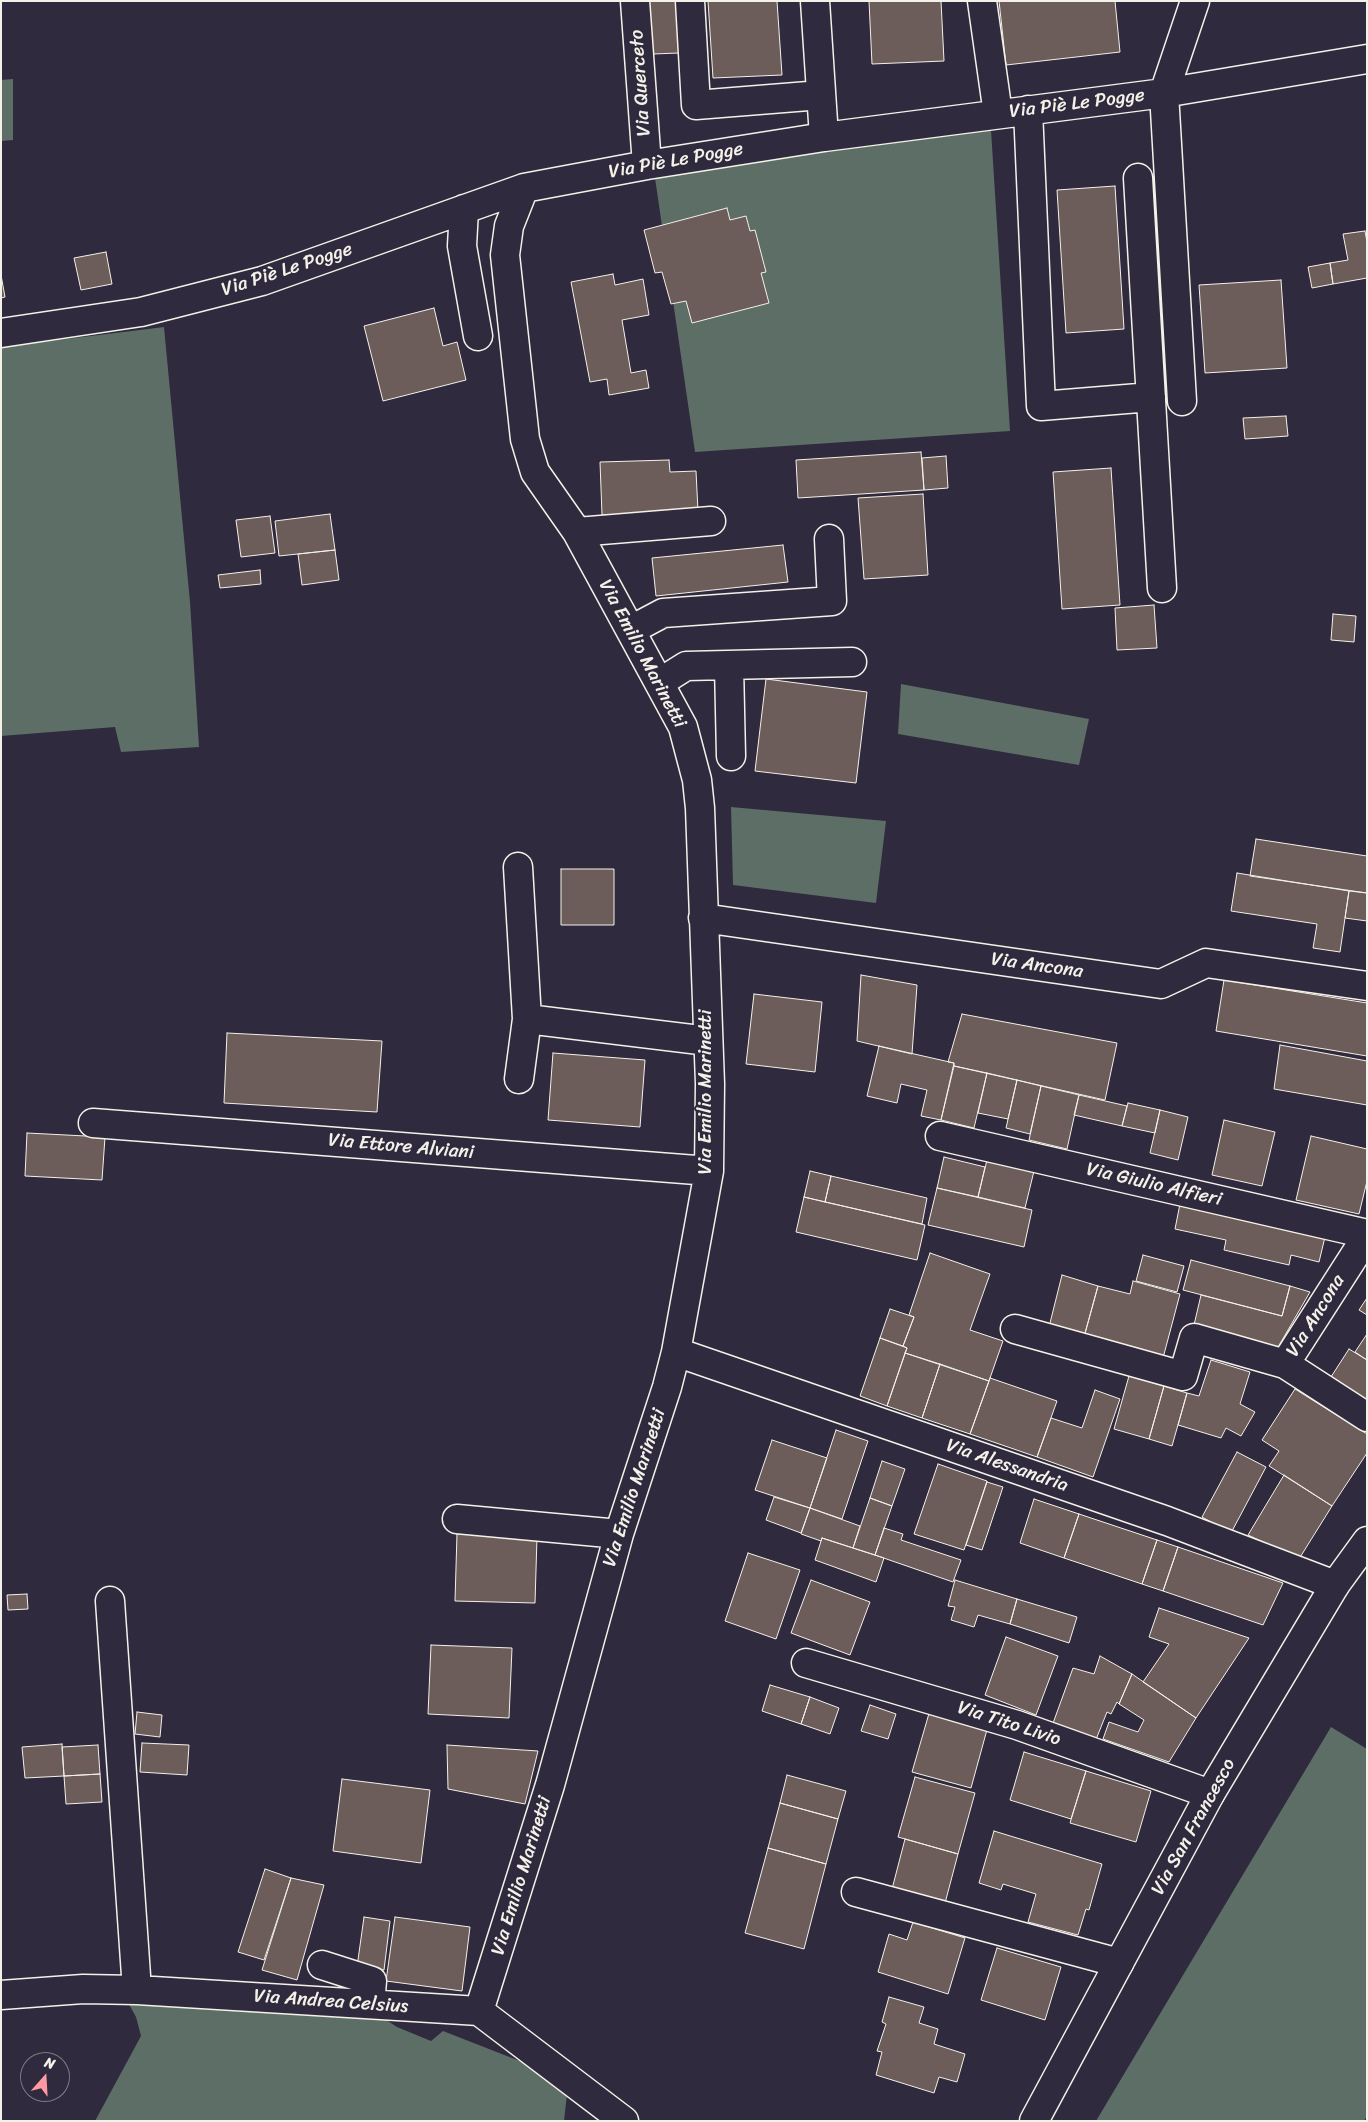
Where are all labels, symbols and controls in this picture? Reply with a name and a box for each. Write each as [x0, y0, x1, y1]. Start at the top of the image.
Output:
street label: Via Querceto [626, 29, 656, 137]
street label: Via Piè Le Pogge [1008, 84, 1146, 124]
street label: Via Piè Le Pogge [607, 138, 745, 184]
street label: Via Piè Le Pogge [219, 238, 355, 302]
street label: Via Emilio Marinetti [593, 576, 691, 732]
street label: Via Ancona [990, 948, 1084, 984]
street label: Via Emilio Marinetti [695, 1010, 717, 1174]
street label: Via Ettore Alviani [327, 1129, 475, 1165]
street label: Via Giulio Alfieri [1084, 1158, 1224, 1212]
street label: Via Ancona [1282, 1271, 1350, 1361]
street label: Via Emilio Marinetti [599, 1406, 671, 1570]
street label: Via Alessandria [943, 1434, 1071, 1498]
street label: Via Tito Livio [954, 1697, 1064, 1751]
street label: Via San Francesco [1147, 1755, 1241, 1899]
street label: Via Emilio Marinetti [487, 1794, 557, 1958]
street label: Via Andrea Celsius [253, 1985, 409, 2019]
text: N [41, 2050, 58, 2077]
north arrow [20, 2052, 70, 2102]

